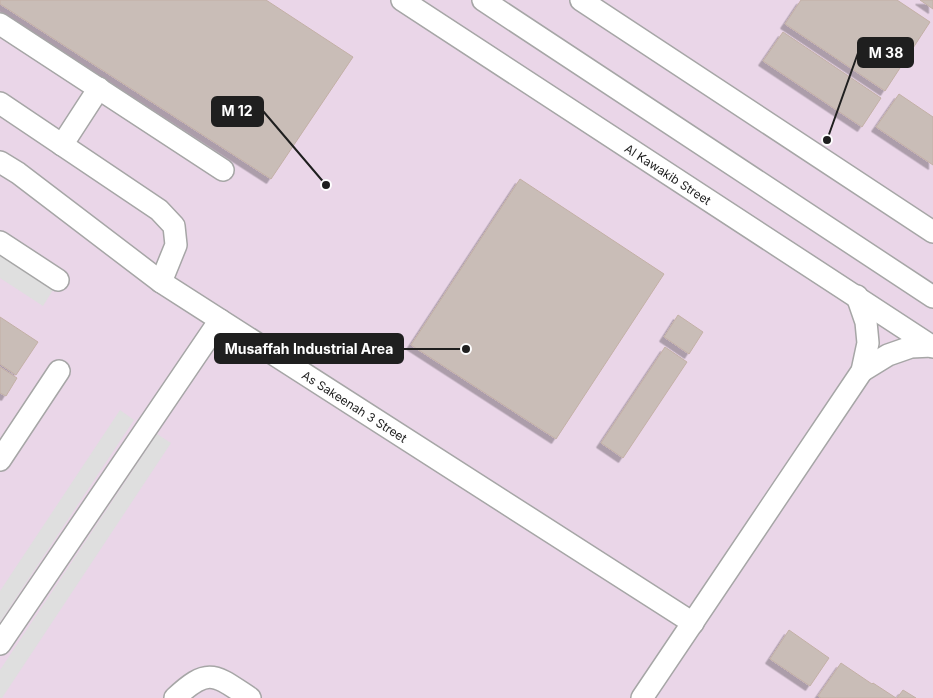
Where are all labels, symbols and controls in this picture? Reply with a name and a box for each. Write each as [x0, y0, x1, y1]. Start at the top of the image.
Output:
callout: M 38 [858, 38, 913, 67]
text: M 38 [869, 44, 903, 61]
callout: M 12 [212, 97, 263, 126]
text: M 12 [221, 102, 253, 119]
street label: Al Kawakib Street [622, 140, 714, 208]
callout: Musaffah Industrial Area [215, 334, 403, 363]
text: Musaffah Industrial Area [225, 340, 393, 357]
street label: As Sakeenah 3 Street [299, 367, 410, 445]

